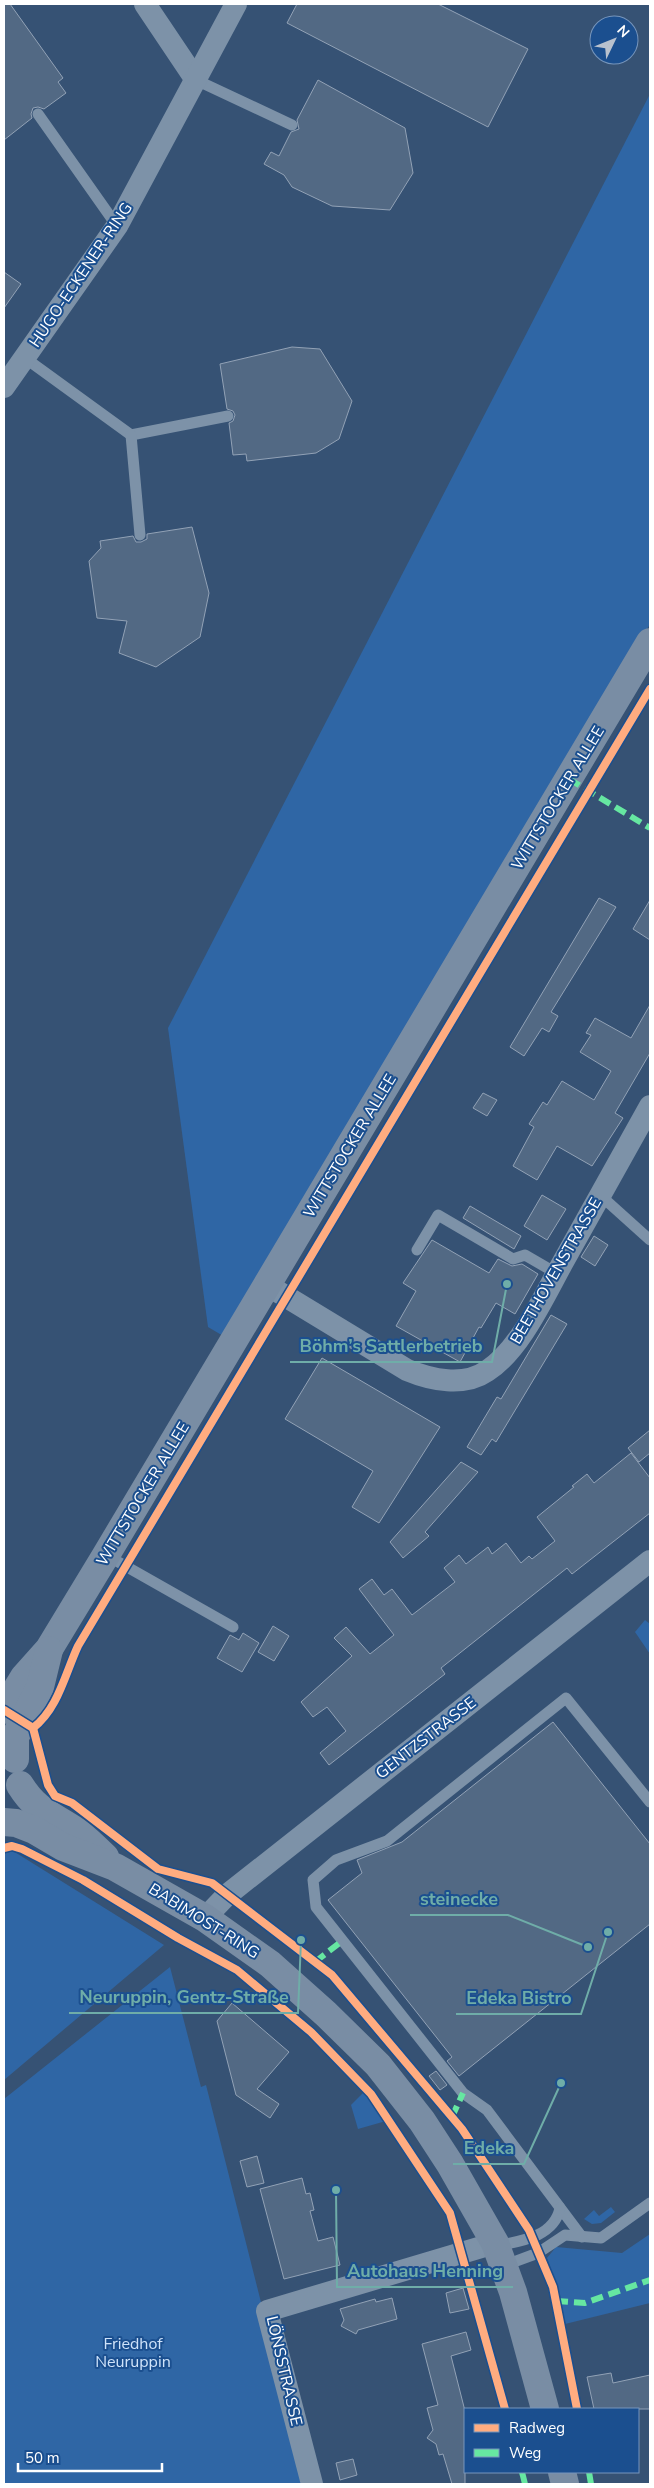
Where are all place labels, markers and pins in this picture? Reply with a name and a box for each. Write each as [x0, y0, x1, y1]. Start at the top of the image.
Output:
callout: Böhm’s Sattlerbetrieb [290, 1329, 492, 1362]
callout: steinecke [410, 1882, 508, 1915]
callout: Neuruppin, Gentz-Straße [69, 1980, 298, 2013]
callout: Edeka Bistro [456, 1981, 581, 2014]
callout: Edeka [453, 2131, 524, 2164]
callout: Autohaus Henning [337, 2254, 513, 2287]

